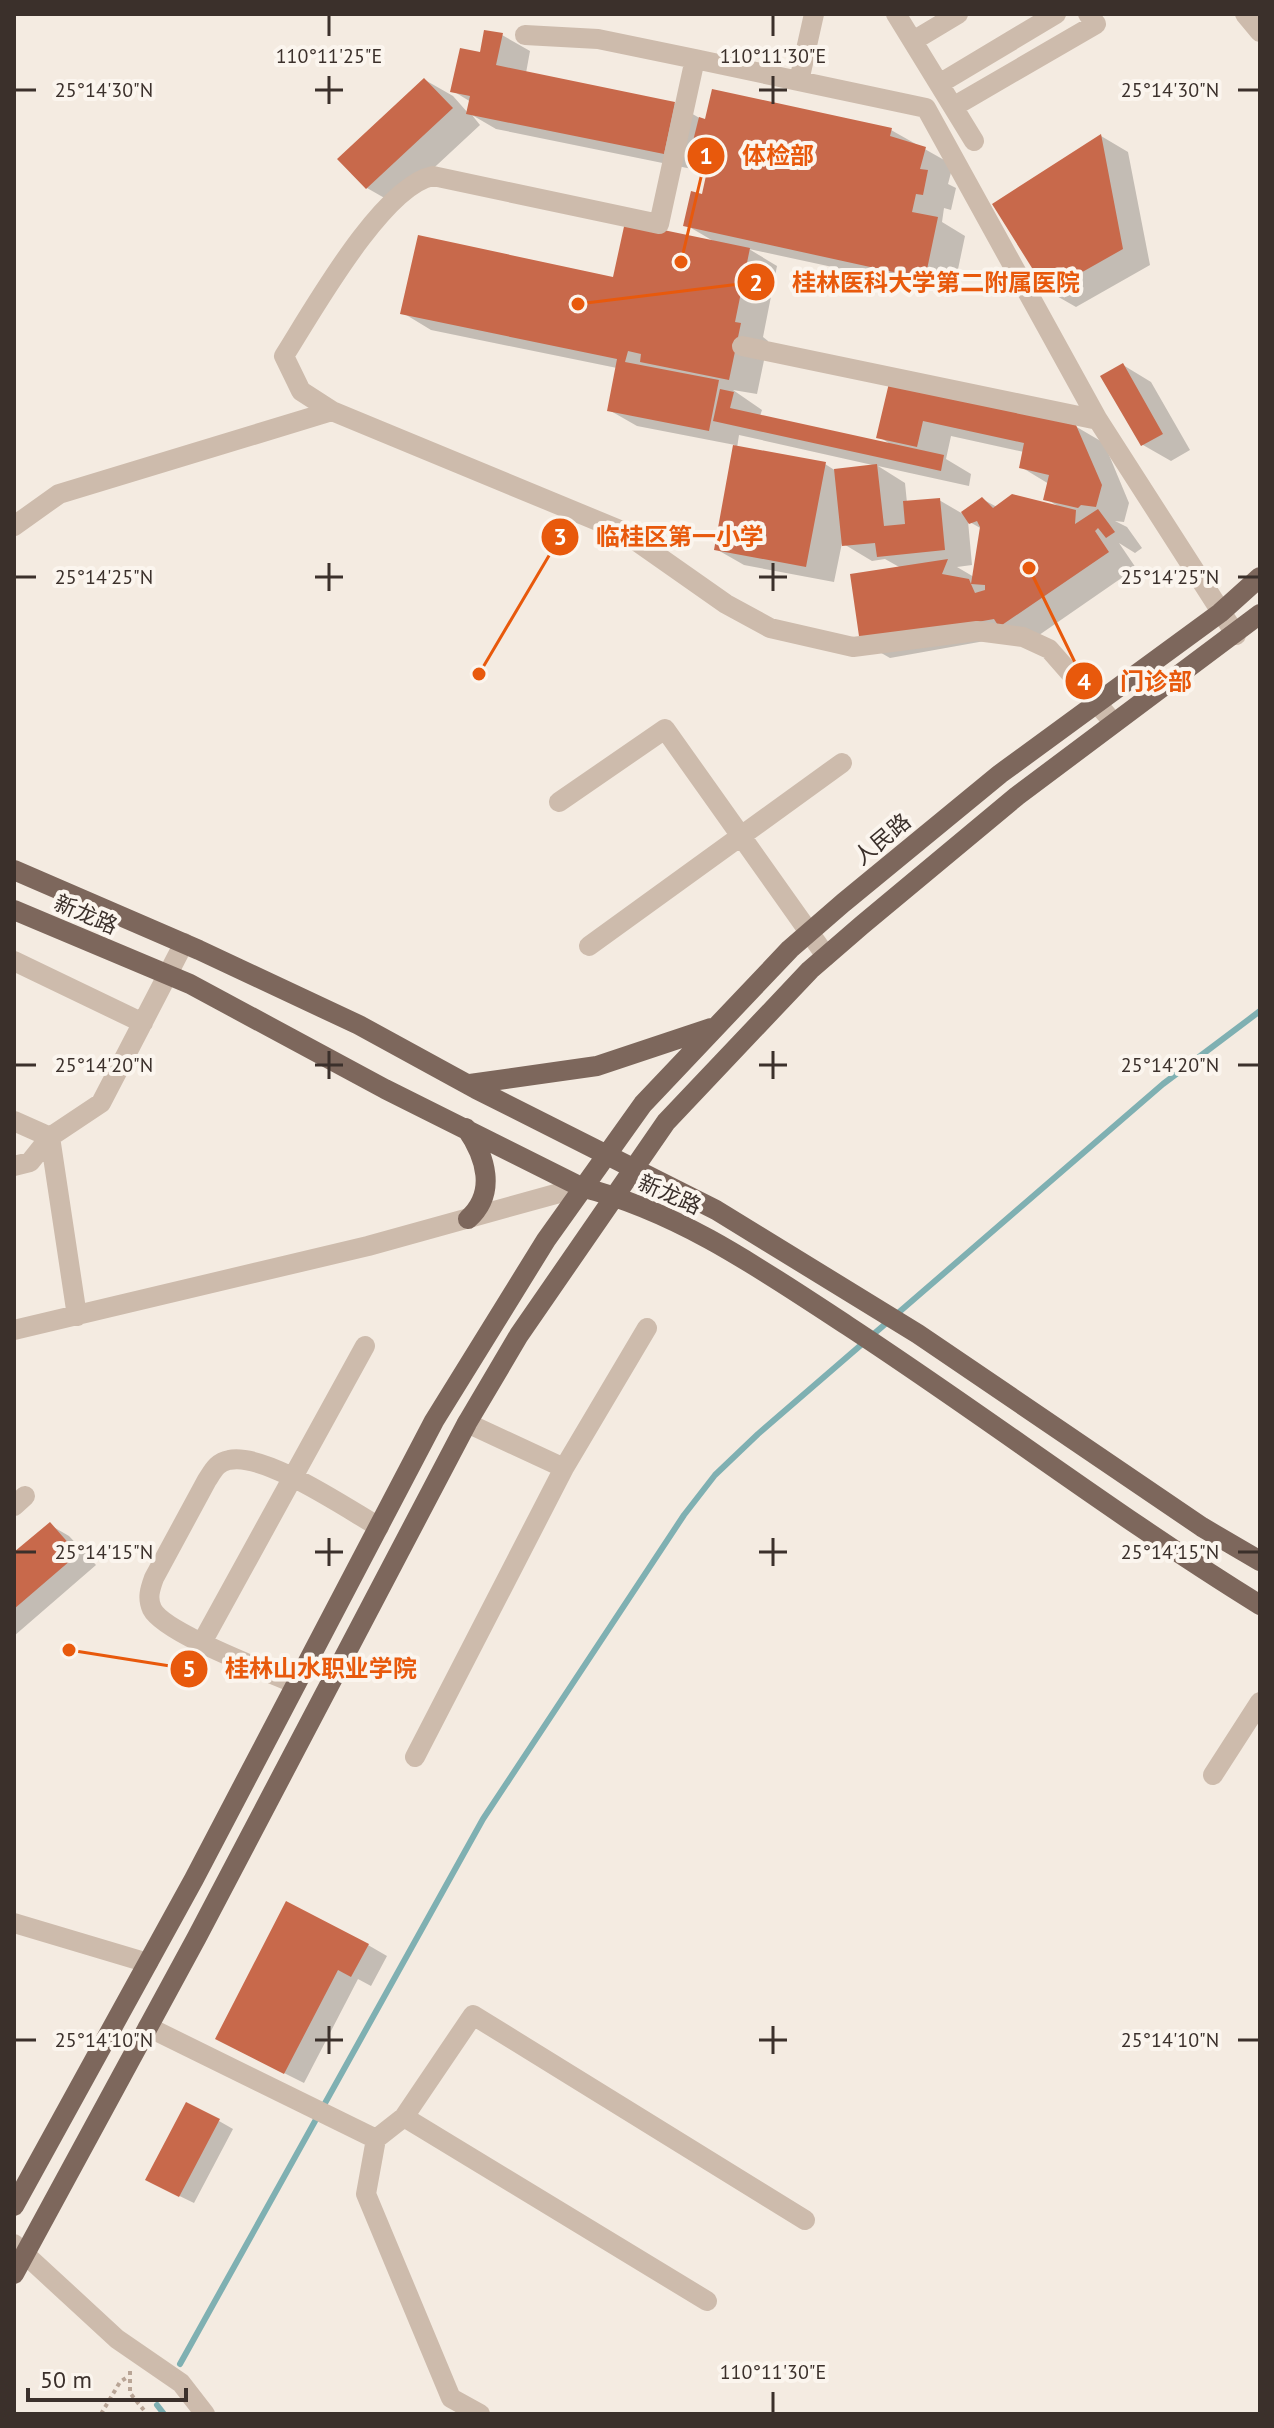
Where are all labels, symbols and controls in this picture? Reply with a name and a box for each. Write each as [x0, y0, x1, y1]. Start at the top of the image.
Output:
text: 110°11'25"E [276, 43, 382, 69]
text: 110°11'30"E [720, 43, 826, 69]
text: 25°14'30"N [55, 77, 153, 103]
text: 25°14'30"N [1121, 77, 1219, 103]
callout: 体检部 [686, 132, 830, 180]
text: 1 [699, 140, 713, 171]
text: 体检部 [742, 140, 814, 171]
callout: 桂林医科大学第二附属医院 [736, 258, 1096, 306]
text: 2 [749, 267, 763, 298]
text: 桂林医科大学第二附属医院 [792, 267, 1080, 298]
callout: 临桂区第一小学 [540, 513, 780, 561]
text: 3 [553, 521, 567, 552]
text: 临桂区第一小学 [596, 521, 764, 552]
text: 25°14'25"N [55, 564, 153, 590]
text: 25°14'25"N [1121, 564, 1219, 590]
callout: 门诊部 [1064, 657, 1208, 705]
text: 4 [1077, 666, 1091, 697]
text: 门诊部 [1120, 666, 1192, 697]
street label: 人民路 [848, 807, 916, 871]
street label: 新龙路 [50, 888, 122, 940]
text: 25°14'20"N [55, 1052, 153, 1078]
text: 25°14'20"N [1121, 1052, 1219, 1078]
street label: 新龙路 [634, 1168, 706, 1220]
text: 25°14'15"N [55, 1539, 153, 1565]
text: 25°14'15"N [1121, 1539, 1219, 1565]
callout: 桂林山水职业学院 [169, 1645, 433, 1693]
text: 5 [182, 1653, 196, 1684]
text: 桂林山水职业学院 [225, 1653, 417, 1684]
text: 25°14'10"N [55, 2027, 153, 2053]
text: 25°14'10"N [1121, 2027, 1219, 2053]
scale bar [28, 2352, 186, 2402]
text: 110°11'30"E [720, 2359, 826, 2385]
text: 50 m [40, 2364, 92, 2395]

